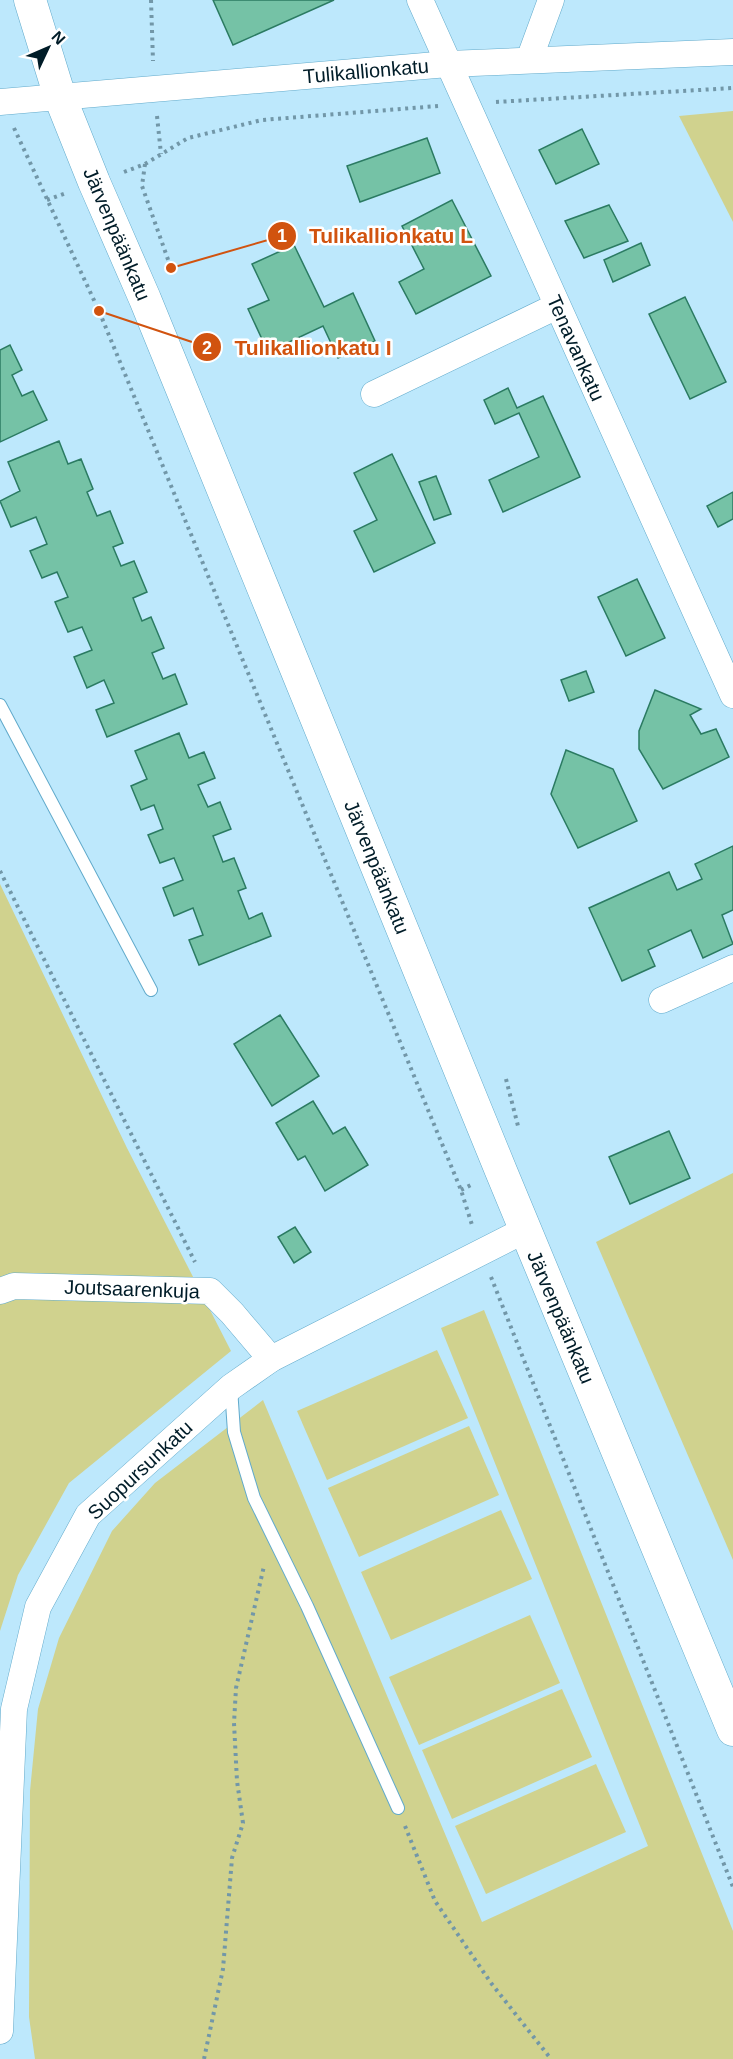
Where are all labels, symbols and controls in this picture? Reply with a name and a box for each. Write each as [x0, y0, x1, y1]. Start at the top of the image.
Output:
north arrow [18, 18, 78, 78]
text: N [48, 28, 69, 48]
street label: Tulikallionkatu [302, 55, 430, 87]
street label: Järvenpäänkatu [79, 164, 155, 304]
callout: Tulikallionkatu L [267, 217, 485, 256]
text: Tulikallionkatu L [309, 224, 473, 247]
text: 1 [277, 226, 287, 246]
street label: Tenavankatu [543, 292, 609, 404]
callout: Tulikallionkatu I [192, 328, 403, 367]
text: Tulikallionkatu I [234, 336, 392, 359]
text: 2 [202, 338, 212, 358]
street label: Järvenpäänkatu [340, 797, 414, 937]
street label: Järvenpäänkatu [523, 1247, 599, 1387]
street label: Joutsaarenkuja [64, 1276, 201, 1302]
street label: Suopursunkatu [83, 1416, 197, 1524]

